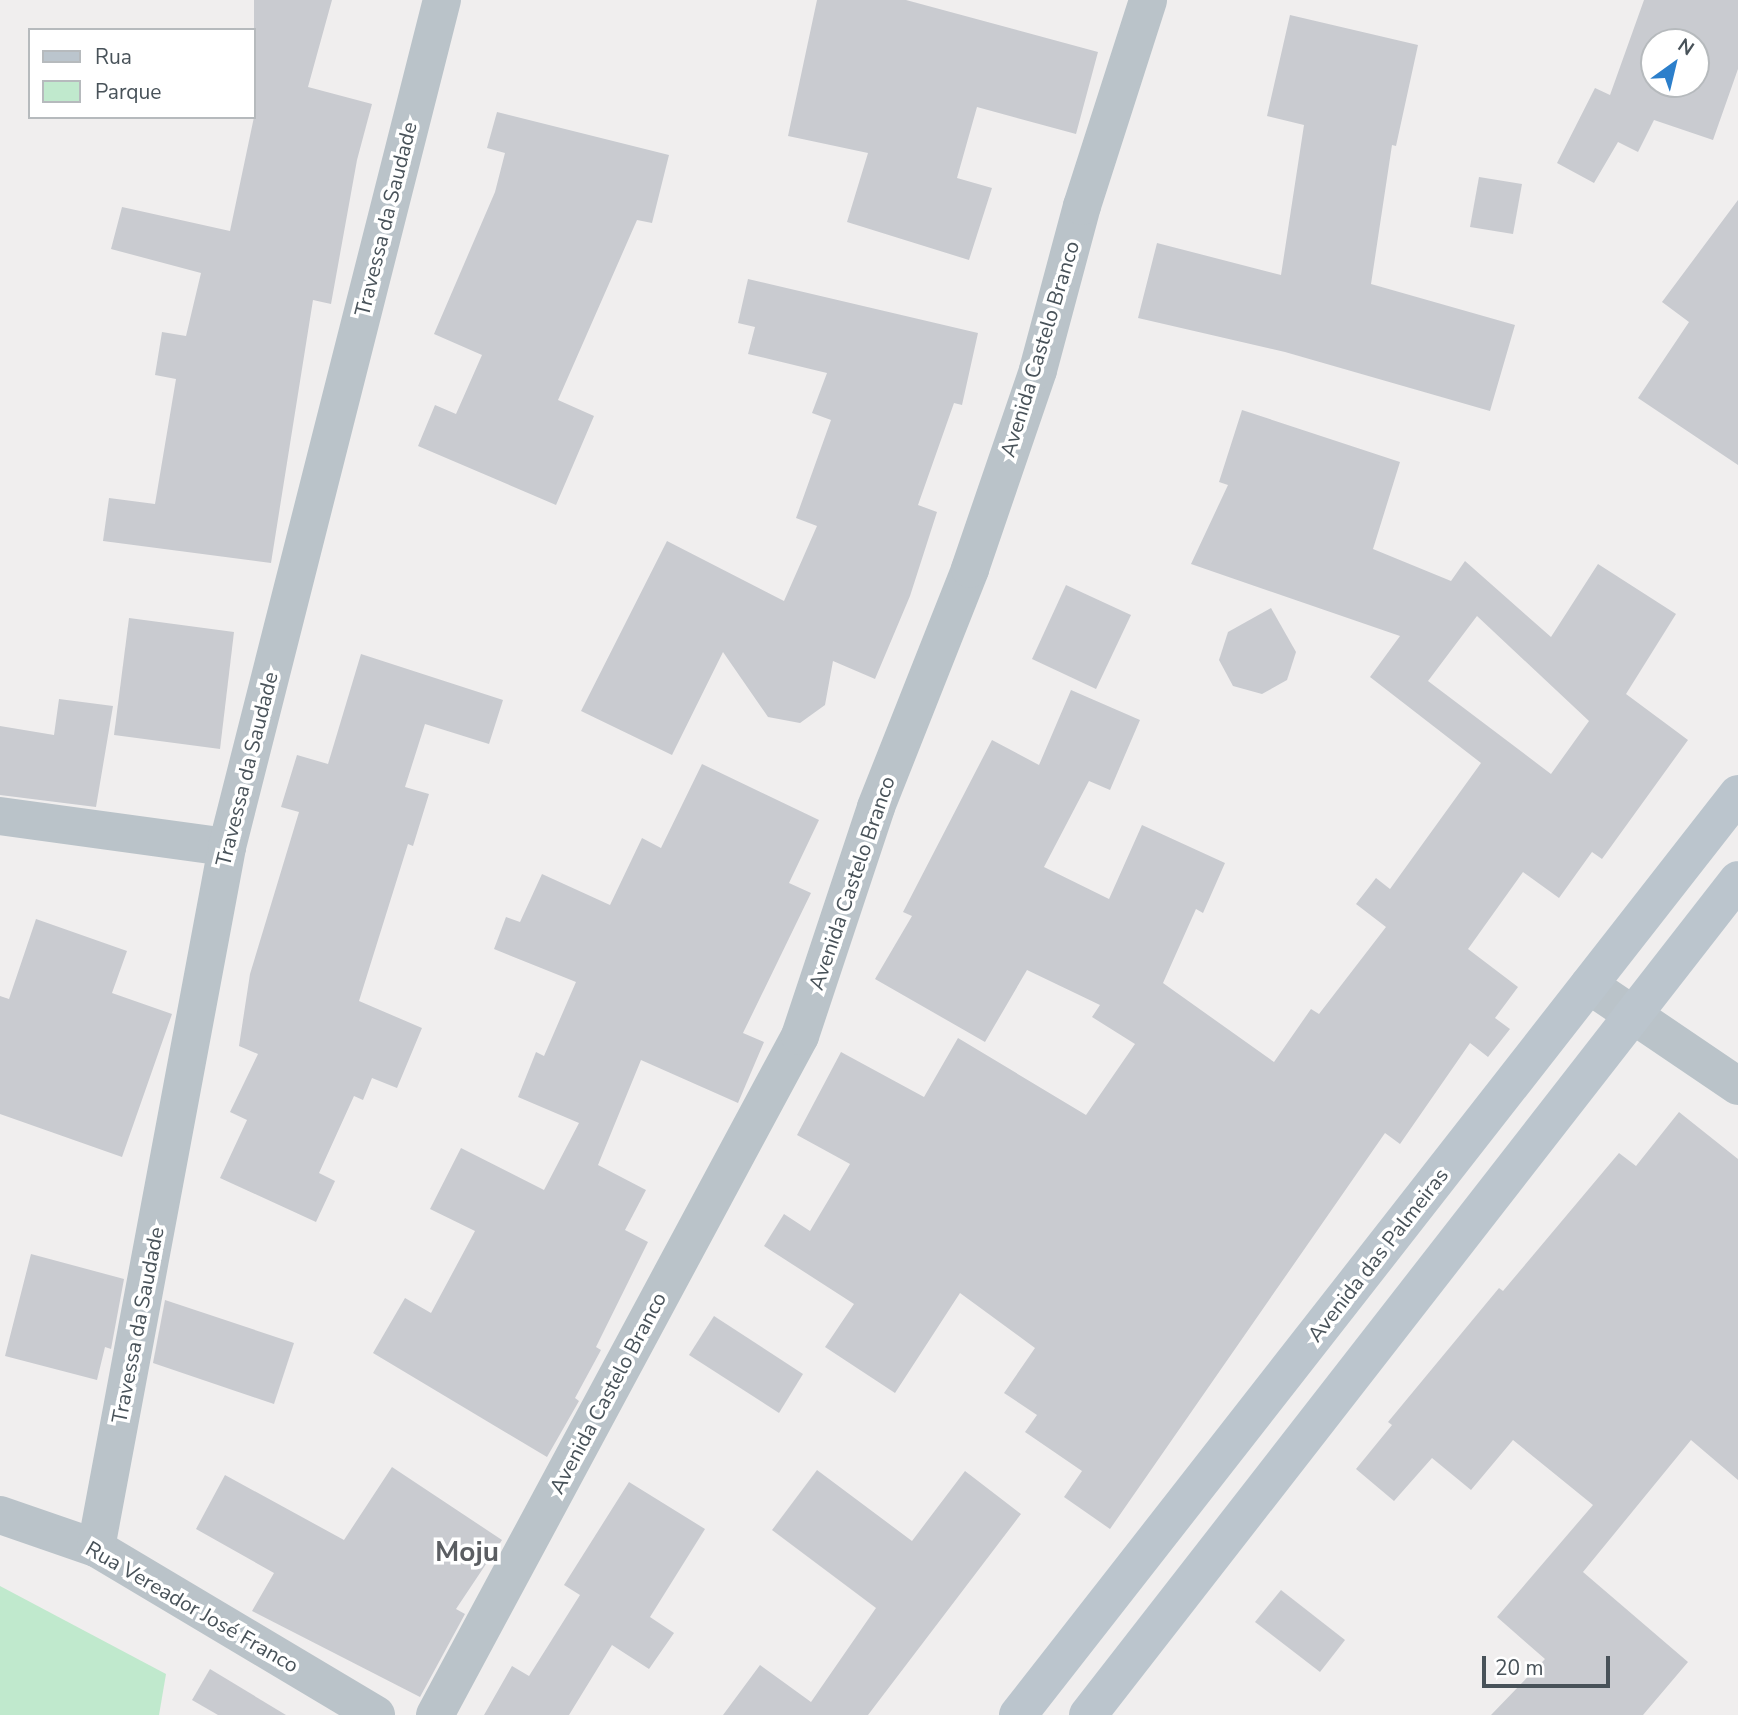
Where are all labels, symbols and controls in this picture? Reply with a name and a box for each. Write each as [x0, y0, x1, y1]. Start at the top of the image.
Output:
legend [28, 28, 256, 119]
north arrow [1640, 28, 1710, 98]
text: N [1672, 32, 1699, 62]
text: Rua [95, 43, 132, 71]
text: Parque [95, 78, 162, 106]
street label: Travessa da Saudade [350, 119, 422, 319]
street label: Avenida Castelo Branco [995, 238, 1085, 460]
street label: Travessa da Saudade [211, 669, 283, 869]
street label: Avenida Castelo Branco [804, 773, 900, 993]
street label: Avenida das Palmeiras [1302, 1163, 1454, 1347]
street label: Travessa da Saudade [107, 1225, 169, 1425]
street label: Avenida Castelo Branco [544, 1288, 672, 1498]
district label: Moju [435, 1535, 499, 1569]
street label: Rua Vereador José Franco [81, 1536, 303, 1678]
scale bar [1486, 1642, 1614, 1686]
text: 20 m [1495, 1654, 1544, 1682]

